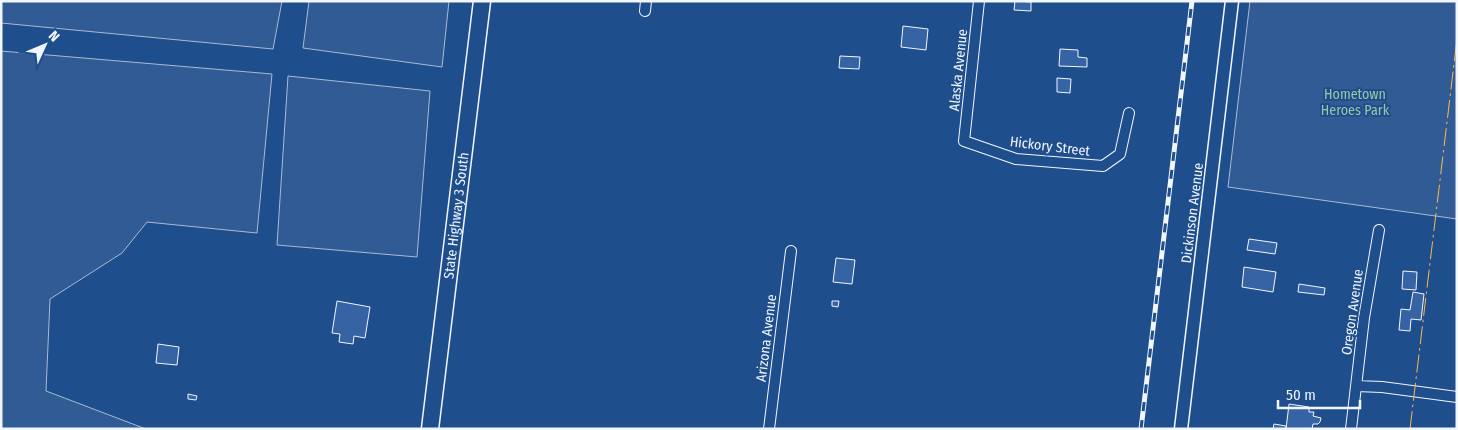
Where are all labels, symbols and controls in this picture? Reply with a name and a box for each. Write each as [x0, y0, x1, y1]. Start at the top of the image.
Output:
north arrow [20, 20, 70, 70]
text: N [45, 27, 63, 45]
street label: Alaska Avenue [946, 28, 971, 112]
park label: Hometown Heroes Park [1321, 86, 1390, 119]
street label: Hickory Street [1009, 133, 1091, 160]
street label: State Highway 3 South [440, 151, 473, 280]
street label: Dickinson Avenue [1178, 162, 1207, 264]
street label: Oregon Avenue [1338, 268, 1367, 356]
street label: Arizona Avenue [753, 293, 780, 383]
scale bar [1278, 378, 1360, 410]
text: 50 m [1286, 386, 1316, 404]

